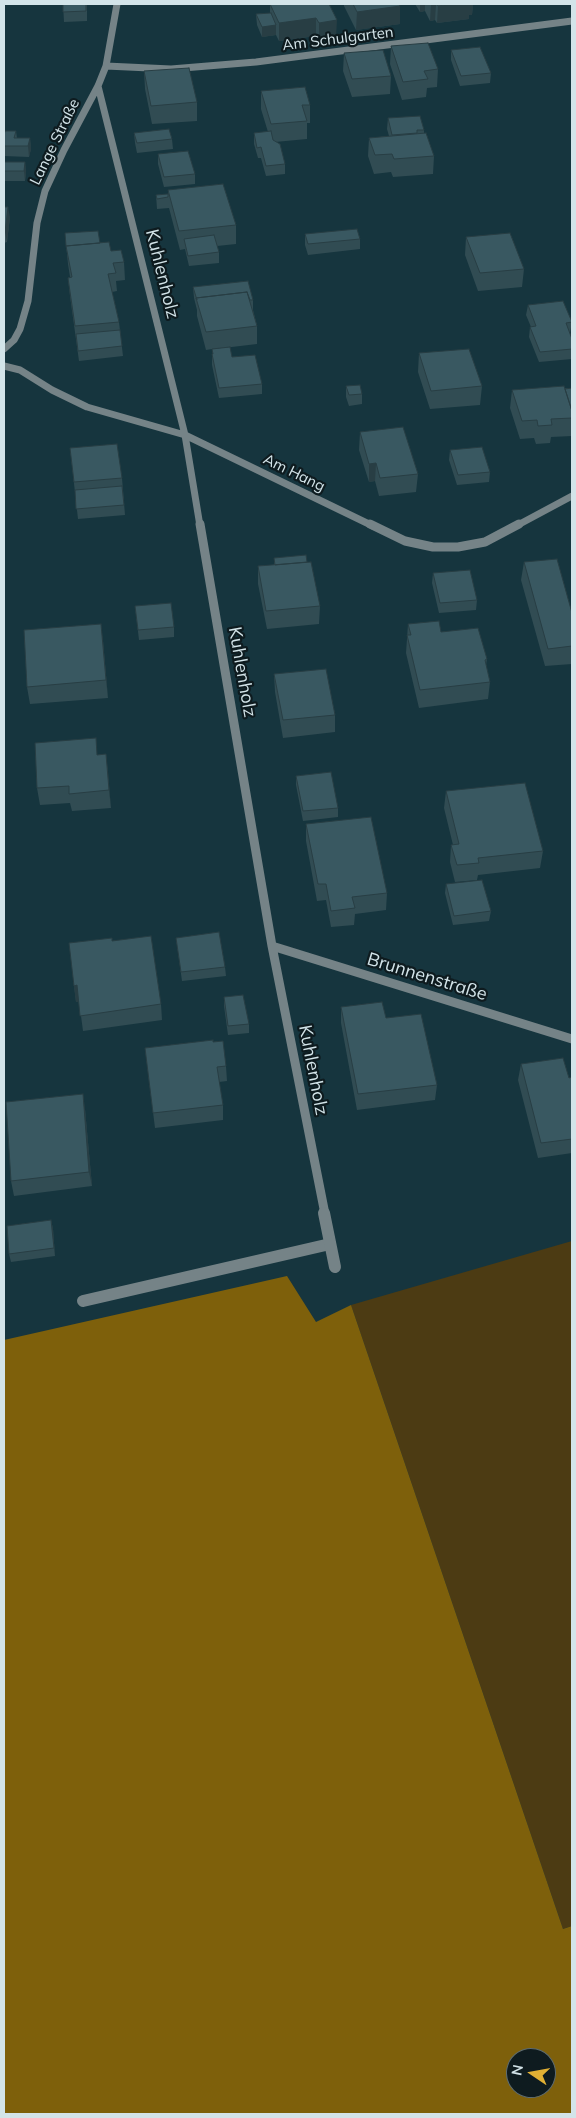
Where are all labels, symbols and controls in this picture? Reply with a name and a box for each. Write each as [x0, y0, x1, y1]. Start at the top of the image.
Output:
street label: Am Schulgarten [281, 23, 395, 55]
street label: Lange Straße [26, 96, 84, 188]
street label: Kuhlenholz [140, 227, 184, 321]
street label: Am Hang [260, 450, 328, 496]
street label: Kuhlenholz [223, 625, 261, 719]
street label: Brunnenstraße [364, 949, 490, 1005]
street label: Kuhlenholz [294, 1023, 332, 1117]
north arrow [506, 2048, 556, 2098]
text: N [507, 2063, 527, 2077]

